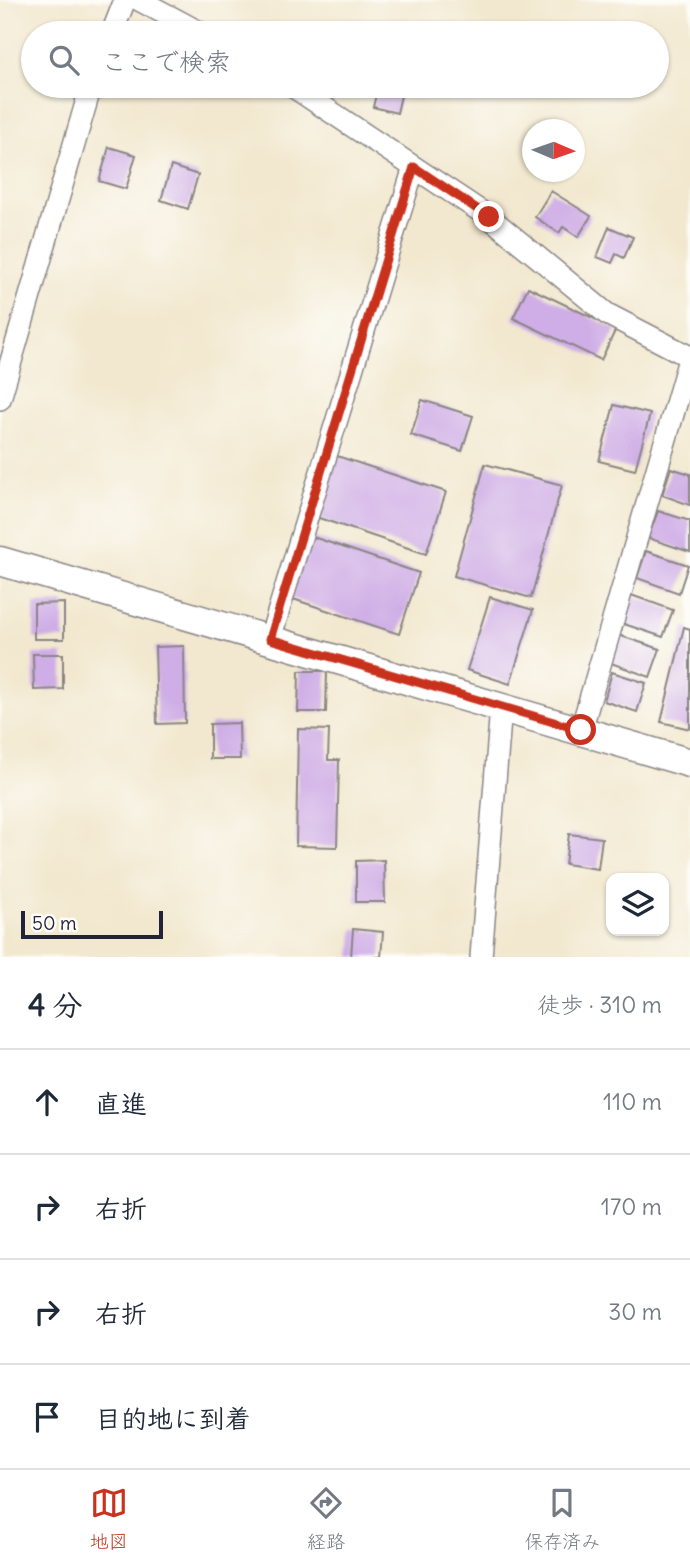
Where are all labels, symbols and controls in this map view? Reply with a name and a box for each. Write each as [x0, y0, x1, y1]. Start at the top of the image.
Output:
search box [21, 21, 669, 98]
icon: search [45, 41, 83, 79]
text: ここで検索 [101, 45, 231, 78]
north arrow [522, 119, 585, 182]
route end [473, 201, 504, 232]
route start [565, 714, 596, 745]
map controls [606, 873, 669, 936]
button: layers [606, 873, 669, 936]
scale bar [21, 908, 163, 940]
text: 50 m [32, 911, 77, 935]
text: 4 分 [28, 986, 82, 1024]
text: 徒歩 · 310 m [537, 990, 662, 1019]
icon: ahead [28, 1083, 66, 1121]
text: 直進 [95, 1087, 147, 1120]
text: 110 m [603, 1087, 662, 1116]
icon: right [28, 1188, 66, 1226]
text: 右折 [95, 1192, 147, 1225]
text: 170 m [601, 1192, 662, 1221]
icon: right [28, 1293, 66, 1331]
text: 右折 [95, 1297, 147, 1330]
text: 30 m [608, 1297, 662, 1326]
icon: arrive [28, 1398, 66, 1436]
text: 目的地に到着 [95, 1402, 251, 1435]
tab: 地図 [90, 1484, 128, 1553]
tab: 経路 [307, 1484, 345, 1553]
tab: 保存済み [524, 1484, 600, 1553]

